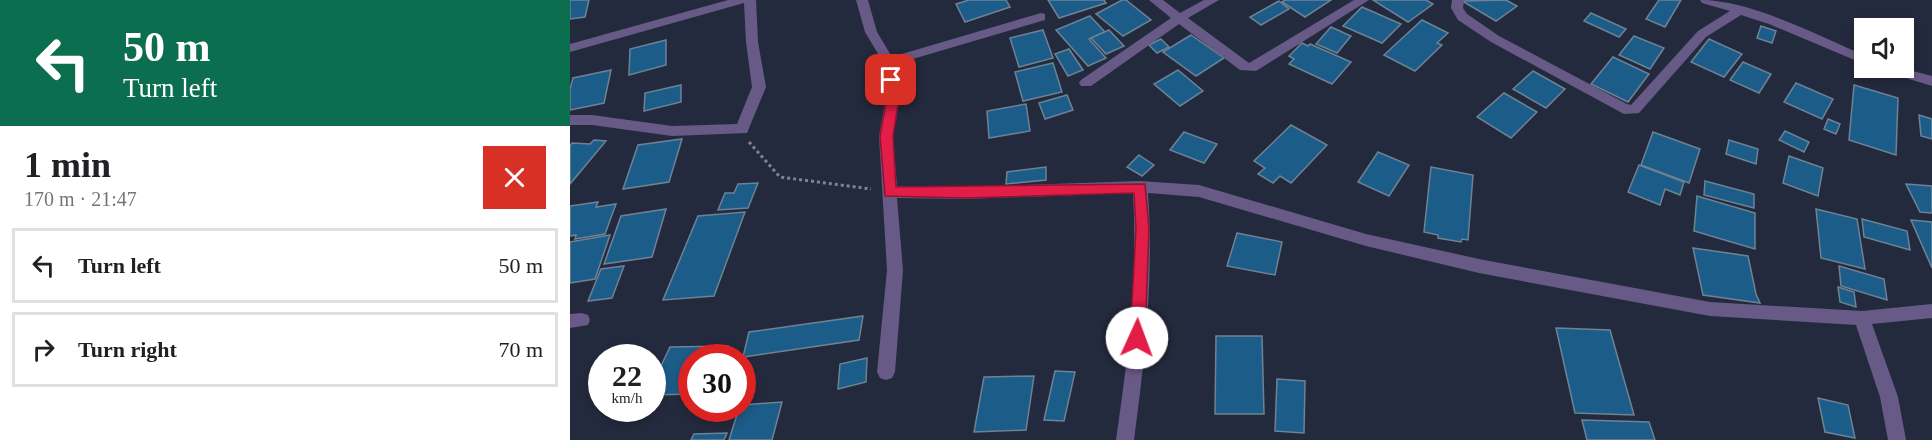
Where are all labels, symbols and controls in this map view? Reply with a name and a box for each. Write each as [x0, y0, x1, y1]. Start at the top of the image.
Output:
map controls [1854, 18, 1914, 78]
button: sound [1854, 18, 1914, 78]
icon: left [24, 24, 102, 102]
text: 50 m [123, 24, 211, 70]
pin [865, 54, 916, 105]
icon: arrive [874, 63, 907, 96]
text: Turn left [123, 73, 217, 103]
text: 1 min [24, 145, 111, 185]
button: close [483, 146, 546, 209]
text: 170 m · 21:47 [24, 188, 137, 210]
icon: left [27, 249, 60, 282]
text: Turn left [78, 253, 161, 278]
text: 50 m [498, 253, 543, 278]
position arrow [1105, 306, 1169, 370]
icon: right [27, 333, 60, 366]
text: Turn right [78, 337, 177, 362]
text: 70 m [498, 337, 543, 362]
speed limit sign: 30 [678, 344, 756, 422]
text: 22 [612, 359, 642, 392]
text: km/h [612, 390, 642, 406]

